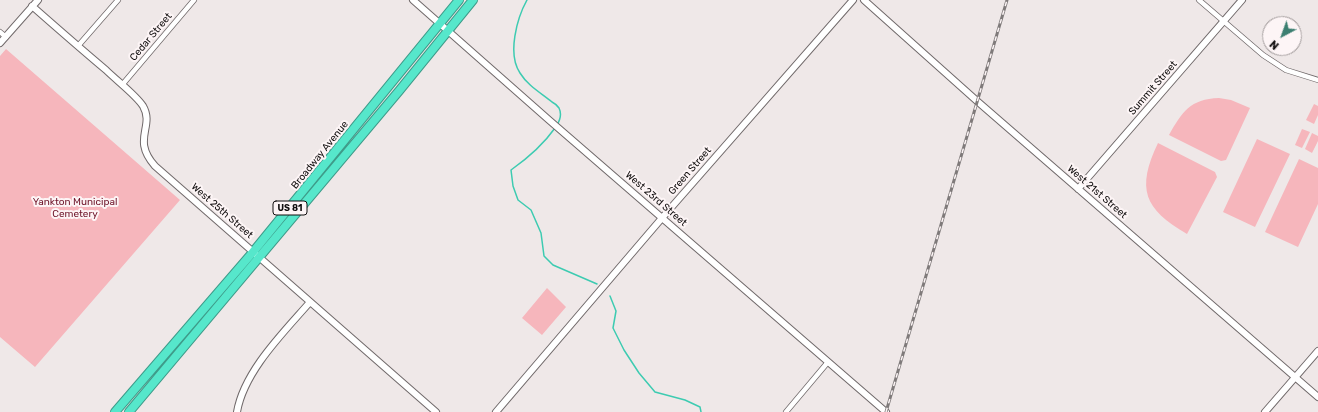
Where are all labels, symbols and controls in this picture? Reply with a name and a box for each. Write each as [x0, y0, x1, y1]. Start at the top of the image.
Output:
street label: Cedar Street [127, 11, 175, 63]
north arrow [1262, 16, 1302, 56]
text: N [1267, 37, 1282, 52]
street label: Summit Street [1126, 59, 1180, 117]
street label: Broadway Avenue [289, 119, 351, 191]
street label: Green Street [666, 145, 714, 197]
street label: West 21st Street [1065, 163, 1129, 221]
street label: West 23rd Street [623, 169, 689, 229]
street label: West 25th Street [189, 181, 255, 241]
park label: Yankton Municipal Cemetery [33, 196, 117, 220]
road number: US 81 [273, 201, 307, 215]

